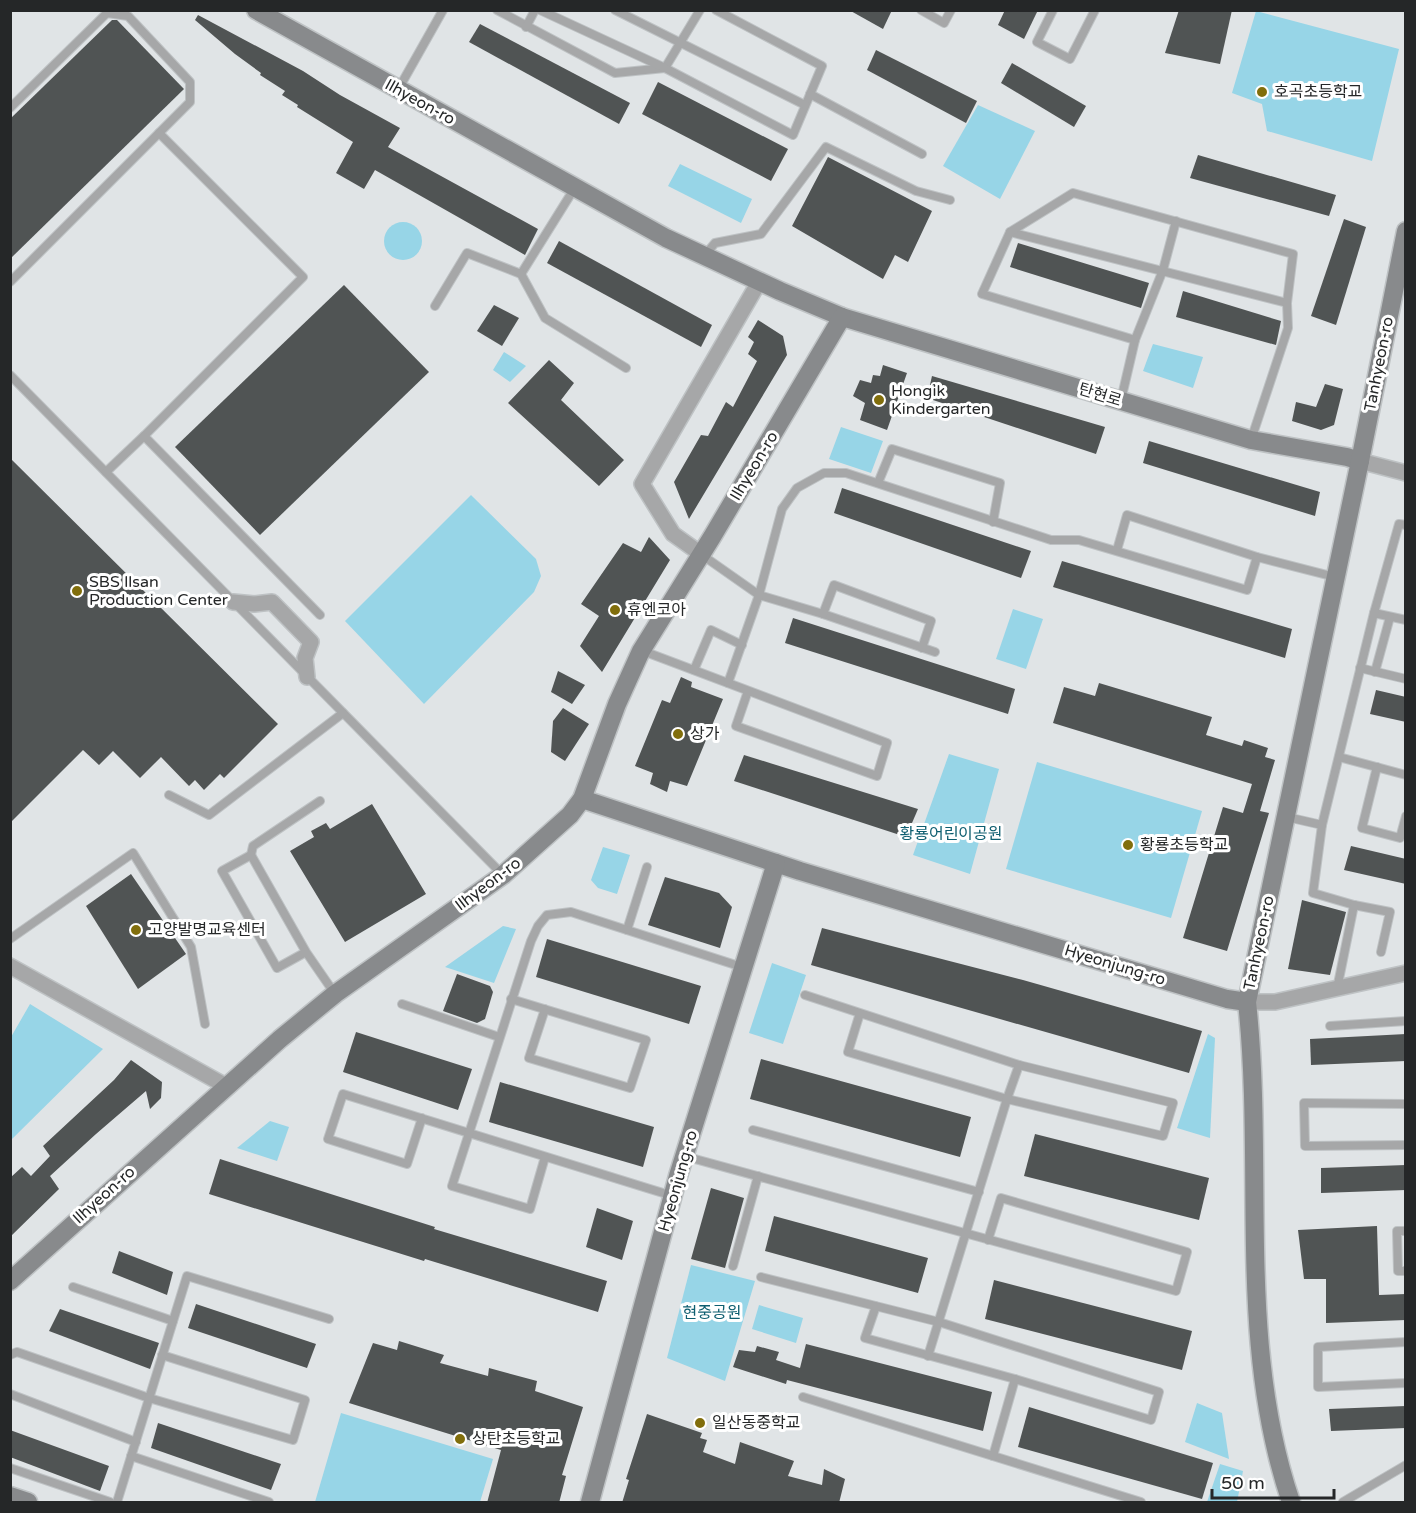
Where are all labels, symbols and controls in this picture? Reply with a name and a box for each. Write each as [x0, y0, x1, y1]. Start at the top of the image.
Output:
street label: Ilhyeon-ro [381, 75, 459, 129]
place label: 호곡초등학교 [1274, 82, 1362, 102]
marker: 호곡초등학교 [1255, 85, 1269, 99]
street label: Tanhyeon-ro [1360, 315, 1398, 413]
street label: 탄현로 [1076, 379, 1124, 411]
place label: Hongik Kindergarten [891, 381, 991, 419]
marker: Hongik Kindergarten [872, 393, 886, 407]
street label: Ilhyeon-ro [726, 428, 782, 504]
place label: SBS Ilsan Production Center [89, 572, 229, 610]
marker: SBS Ilsan Production Center [70, 584, 84, 598]
place label: 휴엔코아 [627, 600, 686, 620]
marker: 휴엔코아 [608, 603, 622, 617]
place label: 상가 [690, 724, 720, 744]
marker: 상가 [671, 727, 685, 741]
park label: 황룡어린이공원 [899, 824, 1003, 844]
place label: 황룡초등학교 [1140, 835, 1228, 855]
marker: 황룡초등학교 [1121, 838, 1135, 852]
street label: Ilhyeon-ro [451, 853, 525, 915]
street label: Tanhyeon-ro [1239, 894, 1279, 992]
place label: 고양발명교육센터 [148, 920, 266, 940]
marker: 고양발명교육센터 [129, 923, 143, 937]
street label: Hyeonjung-ro [1062, 940, 1168, 990]
street label: Hyeonjung-ro [654, 1128, 702, 1234]
street label: Ilhyeon-ro [69, 1162, 139, 1228]
park label: 현중공원 [683, 1303, 741, 1323]
place label: 일산동중학교 [712, 1413, 800, 1433]
marker: 일산동중학교 [693, 1416, 707, 1430]
place label: 상탄초등학교 [472, 1429, 560, 1449]
marker: 상탄초등학교 [453, 1432, 467, 1446]
scale bar [1212, 1462, 1334, 1500]
text: 50 m [1221, 1472, 1265, 1494]

